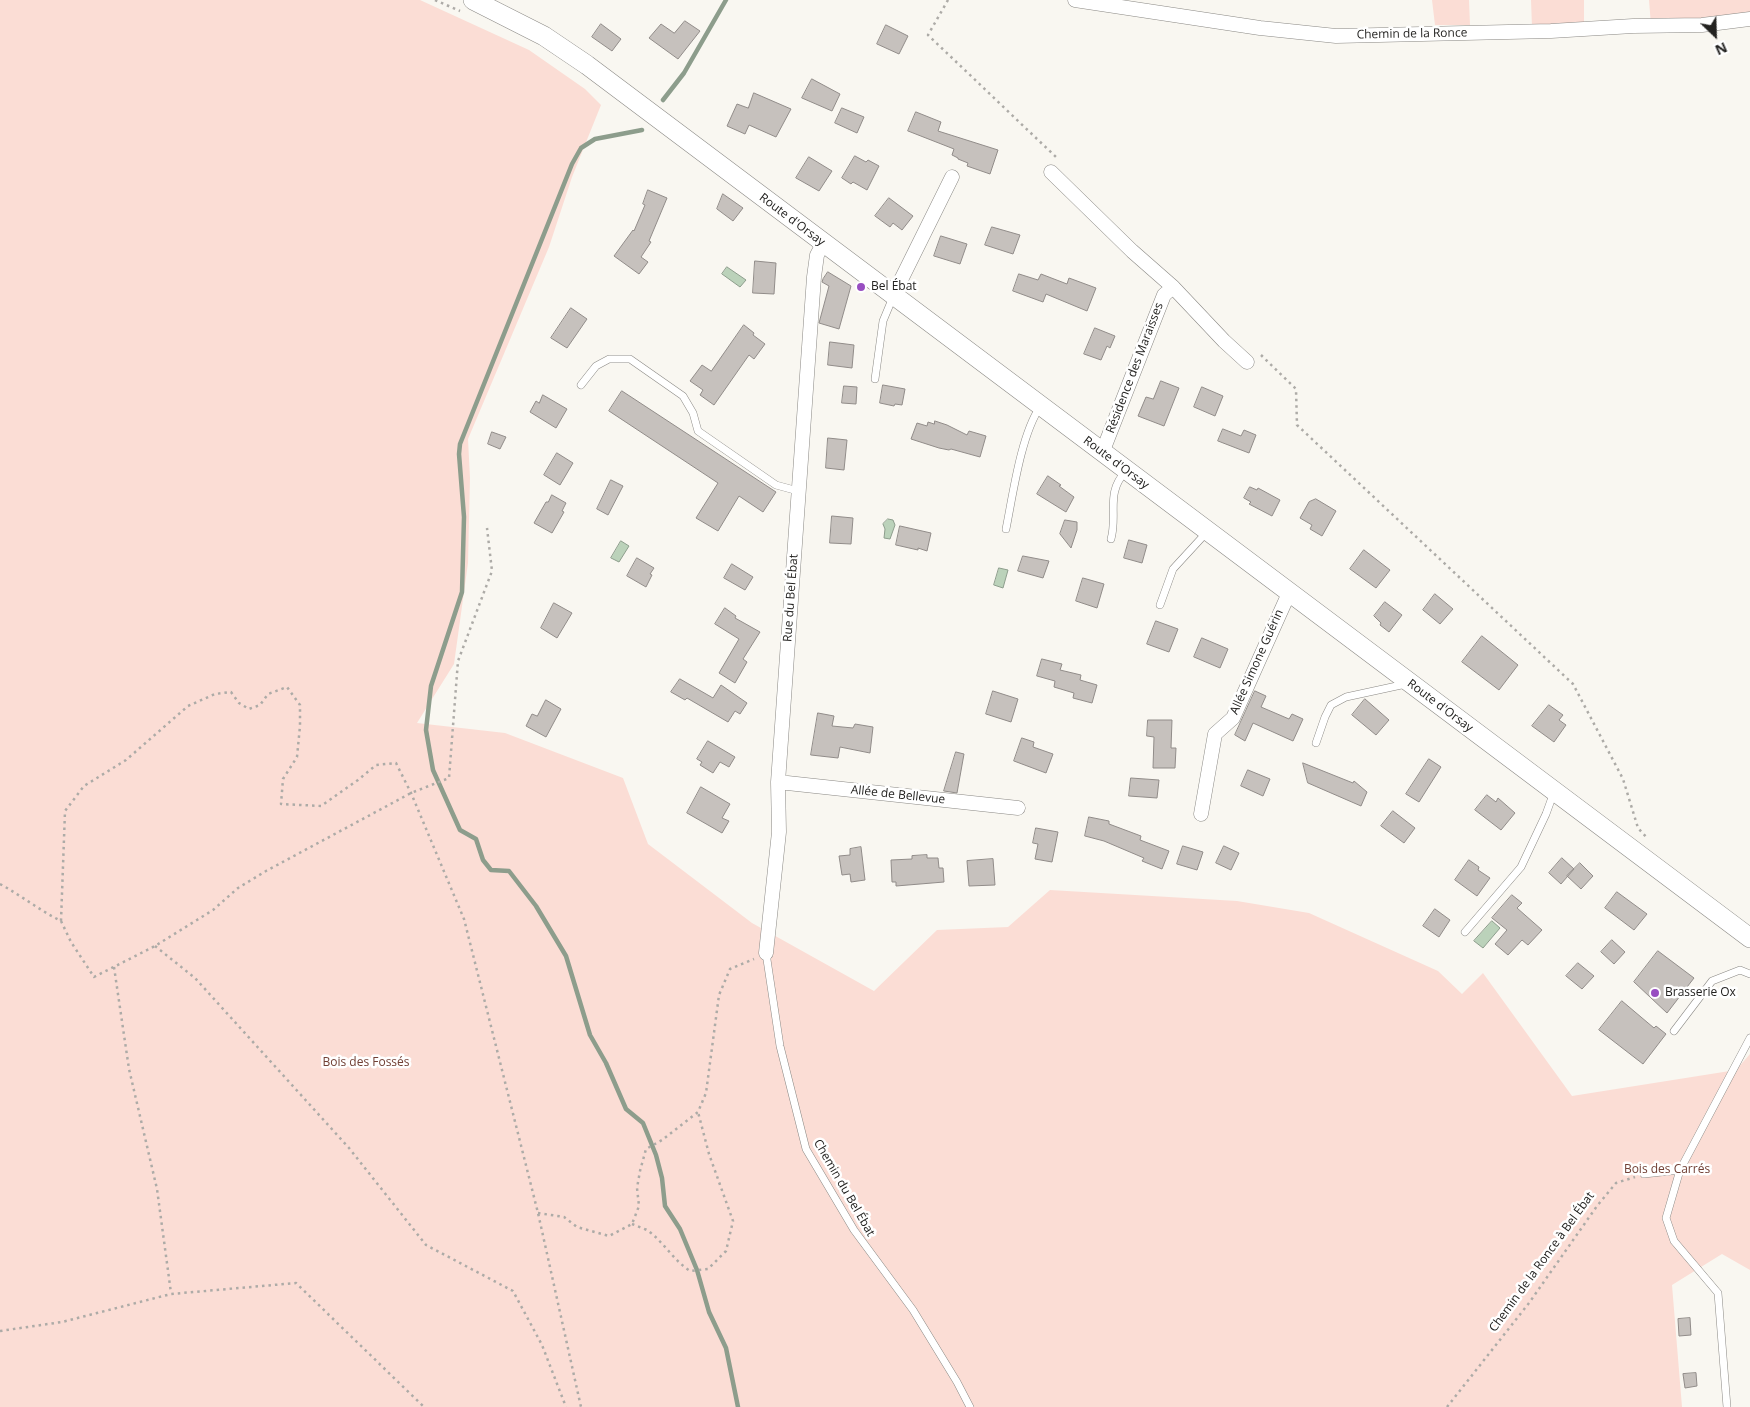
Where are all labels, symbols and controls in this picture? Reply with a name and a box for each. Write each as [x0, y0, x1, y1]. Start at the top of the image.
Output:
north arrow [1690, 10, 1740, 60]
street label: Chemin de la Ronce [1357, 26, 1467, 42]
text: N [1712, 38, 1730, 60]
street label: Route d'Orsay [756, 191, 828, 249]
place label: Bel Ébat [871, 280, 917, 294]
marker: Bel Ébat [855, 281, 867, 293]
street label: Résidence des Maraisses [1103, 301, 1167, 435]
street label: Route d'Orsay [1080, 434, 1152, 492]
street label: Rue du Bel Ébat [781, 554, 801, 642]
street label: Allée Simone Guérin [1227, 607, 1287, 717]
street label: Route d'Orsay [1404, 677, 1476, 735]
street label: Allée de Bellevue [850, 783, 946, 807]
place label: Brasserie Ox [1665, 986, 1736, 1000]
marker: Brasserie Ox [1649, 987, 1661, 999]
park label: Bois des Fossés [322, 1056, 410, 1070]
street label: Chemin du Bel Ébat [810, 1137, 878, 1239]
park label: Bois des Carrés [1624, 1163, 1710, 1177]
street label: Chemin de la Ronce à Bel Ébat [1486, 1189, 1598, 1335]

